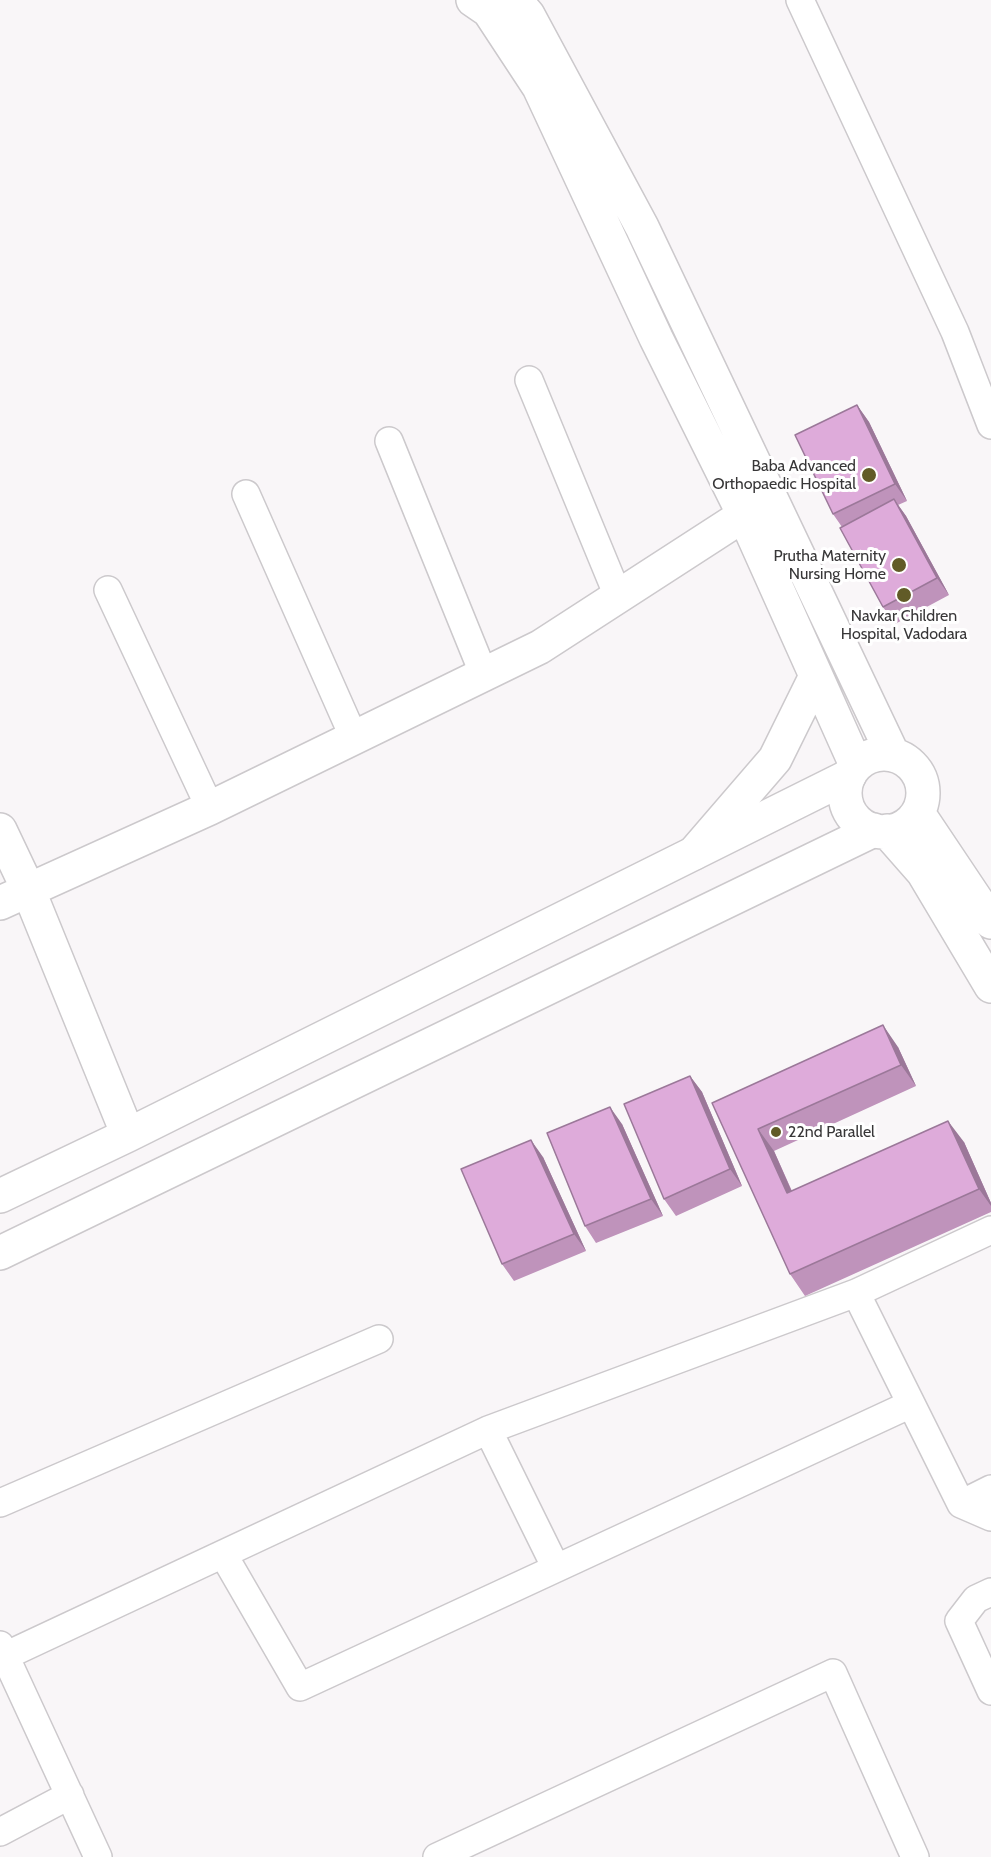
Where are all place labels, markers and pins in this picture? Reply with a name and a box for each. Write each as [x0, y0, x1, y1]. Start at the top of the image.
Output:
place label: Baba Advanced Orthopaedic Hospital [712, 456, 856, 494]
marker: Baba Advanced Orthopaedic Hospital [860, 466, 878, 484]
place label: Prutha Maternity Nursing Home [773, 546, 886, 584]
marker: Prutha Maternity Nursing Home [890, 556, 908, 574]
marker: Navkar Children Hospital, Vadodara [895, 586, 913, 604]
place label: Navkar Children Hospital, Vadodara [841, 606, 967, 644]
place label: 22nd Parallel [788, 1122, 875, 1142]
marker: 22nd Parallel [769, 1125, 783, 1139]

